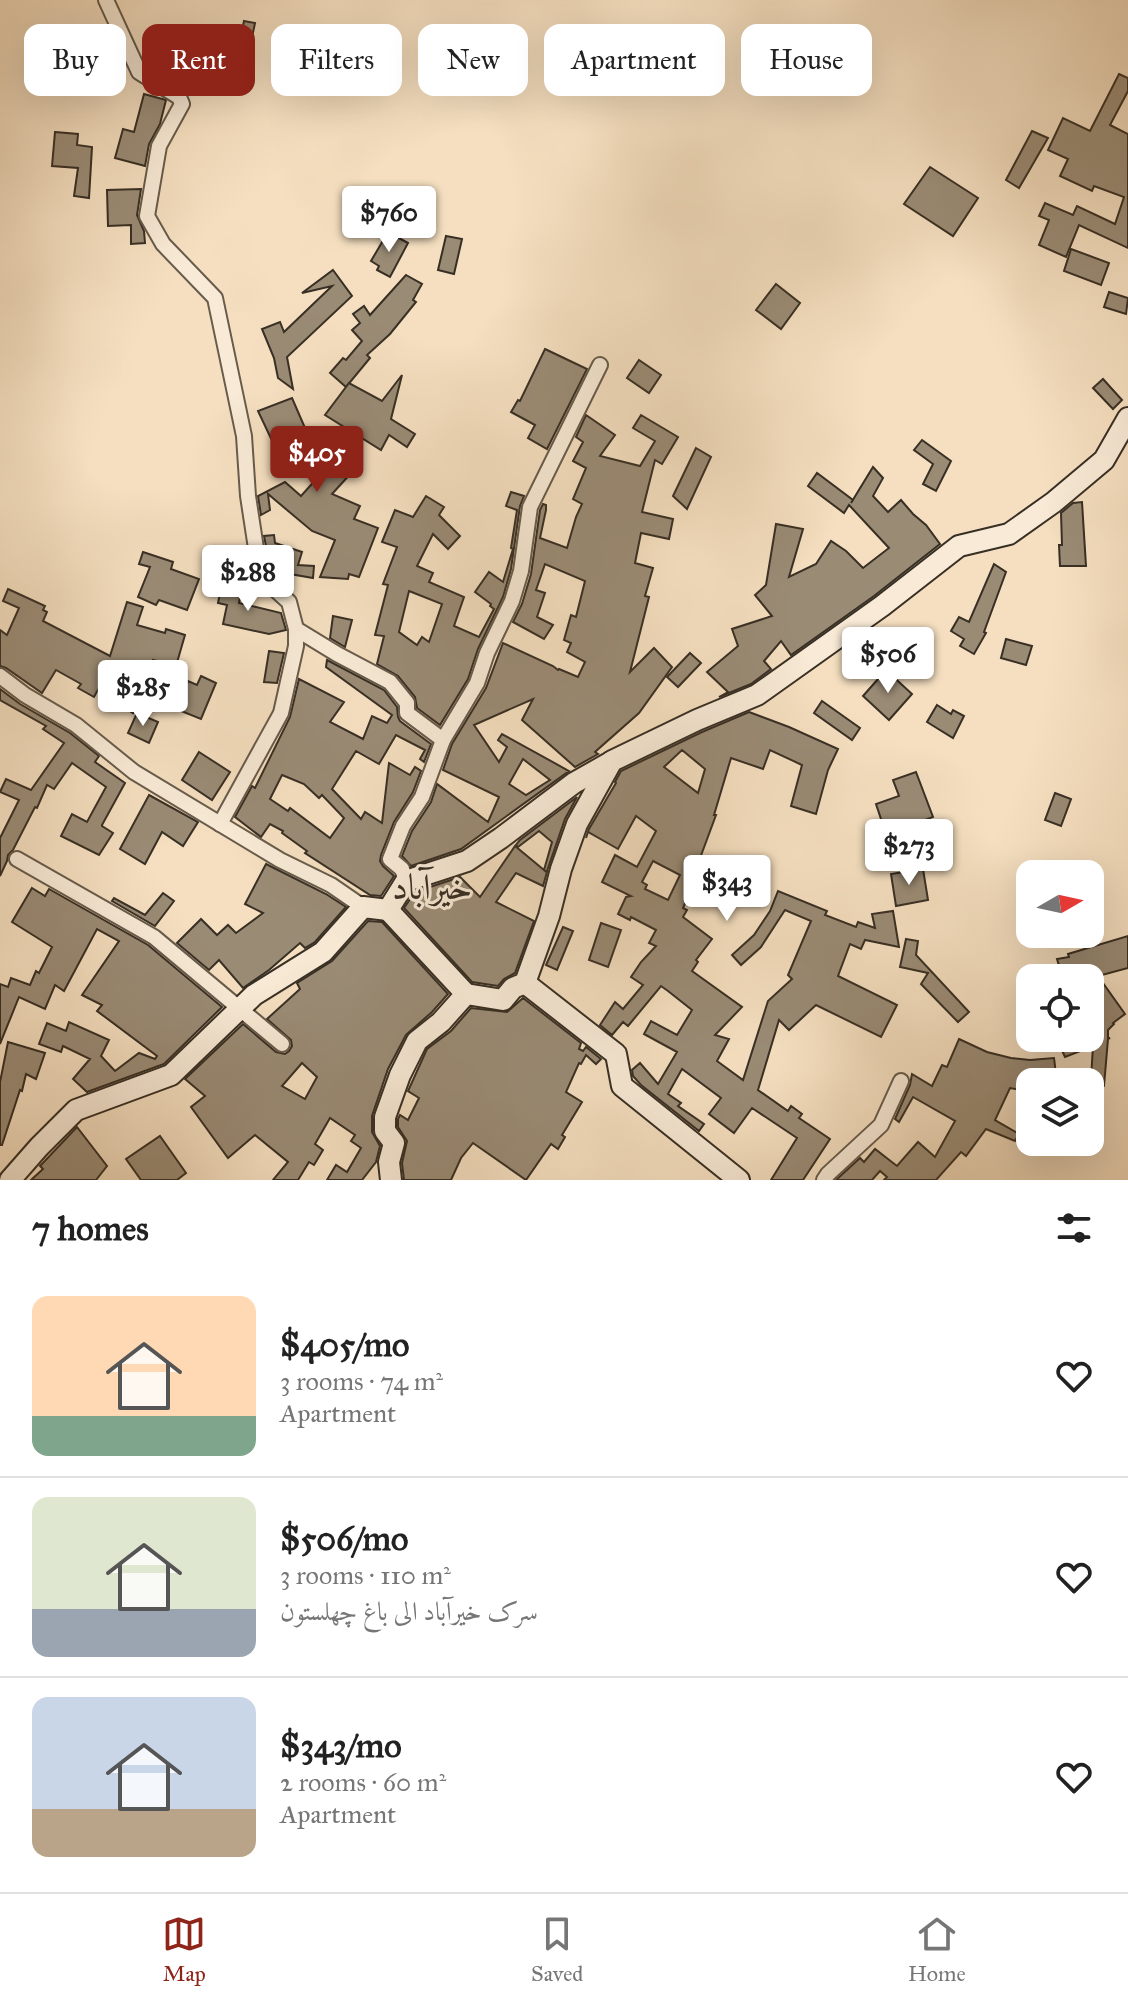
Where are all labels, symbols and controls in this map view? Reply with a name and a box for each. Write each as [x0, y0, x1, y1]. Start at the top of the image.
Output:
chip: Buy [24, 24, 126, 96]
chip: Rent [142, 24, 255, 96]
chip: Filters [271, 24, 402, 96]
chip: New [418, 24, 528, 96]
chip: Apartment [544, 24, 725, 96]
chip: House [741, 24, 872, 96]
pin: $760 [342, 186, 436, 254]
text: $760 [360, 196, 418, 228]
pin: $405 [270, 426, 364, 494]
text: $405 [288, 436, 346, 468]
pin: $288 [201, 545, 295, 613]
text: $288 [220, 555, 276, 587]
pin: $506 [841, 627, 935, 695]
text: $506 [860, 637, 916, 669]
pin: $285 [96, 660, 190, 728]
text: $285 [116, 670, 170, 702]
pin: $273 [862, 819, 956, 887]
text: $273 [883, 829, 935, 861]
pin: $343 [680, 855, 774, 923]
north arrow [1016, 860, 1104, 948]
map controls [1016, 860, 1104, 1156]
district label: خیرآباد [392, 865, 472, 909]
text: $343 [702, 865, 752, 897]
button: locate [1016, 964, 1104, 1052]
button: layers [1016, 1068, 1104, 1156]
icon: filters [1052, 1206, 1096, 1250]
text: 7 homes [32, 1208, 149, 1249]
text: $405/mo [280, 1324, 410, 1365]
icon: home [96, 1328, 192, 1424]
icon: heart [1052, 1354, 1096, 1398]
text: 3 rooms · 74 m² [280, 1365, 443, 1397]
text: Apartment [280, 1397, 396, 1429]
text: $506/mo [280, 1518, 408, 1559]
icon: home [96, 1529, 192, 1625]
icon: heart [1052, 1555, 1096, 1599]
text: 3 rooms · 110 m² [280, 1559, 451, 1591]
text: سرک خیرآباد الی باغ چهلستون [280, 1595, 538, 1627]
text: $343/mo [280, 1725, 402, 1766]
icon: home [96, 1729, 192, 1825]
icon: heart [1052, 1755, 1096, 1799]
text: 2 rooms · 60 m² [280, 1766, 446, 1798]
text: Apartment [280, 1798, 396, 1830]
tab: Map [162, 1912, 206, 1987]
tab: Saved [531, 1912, 583, 1987]
tab: Home [908, 1912, 966, 1987]

